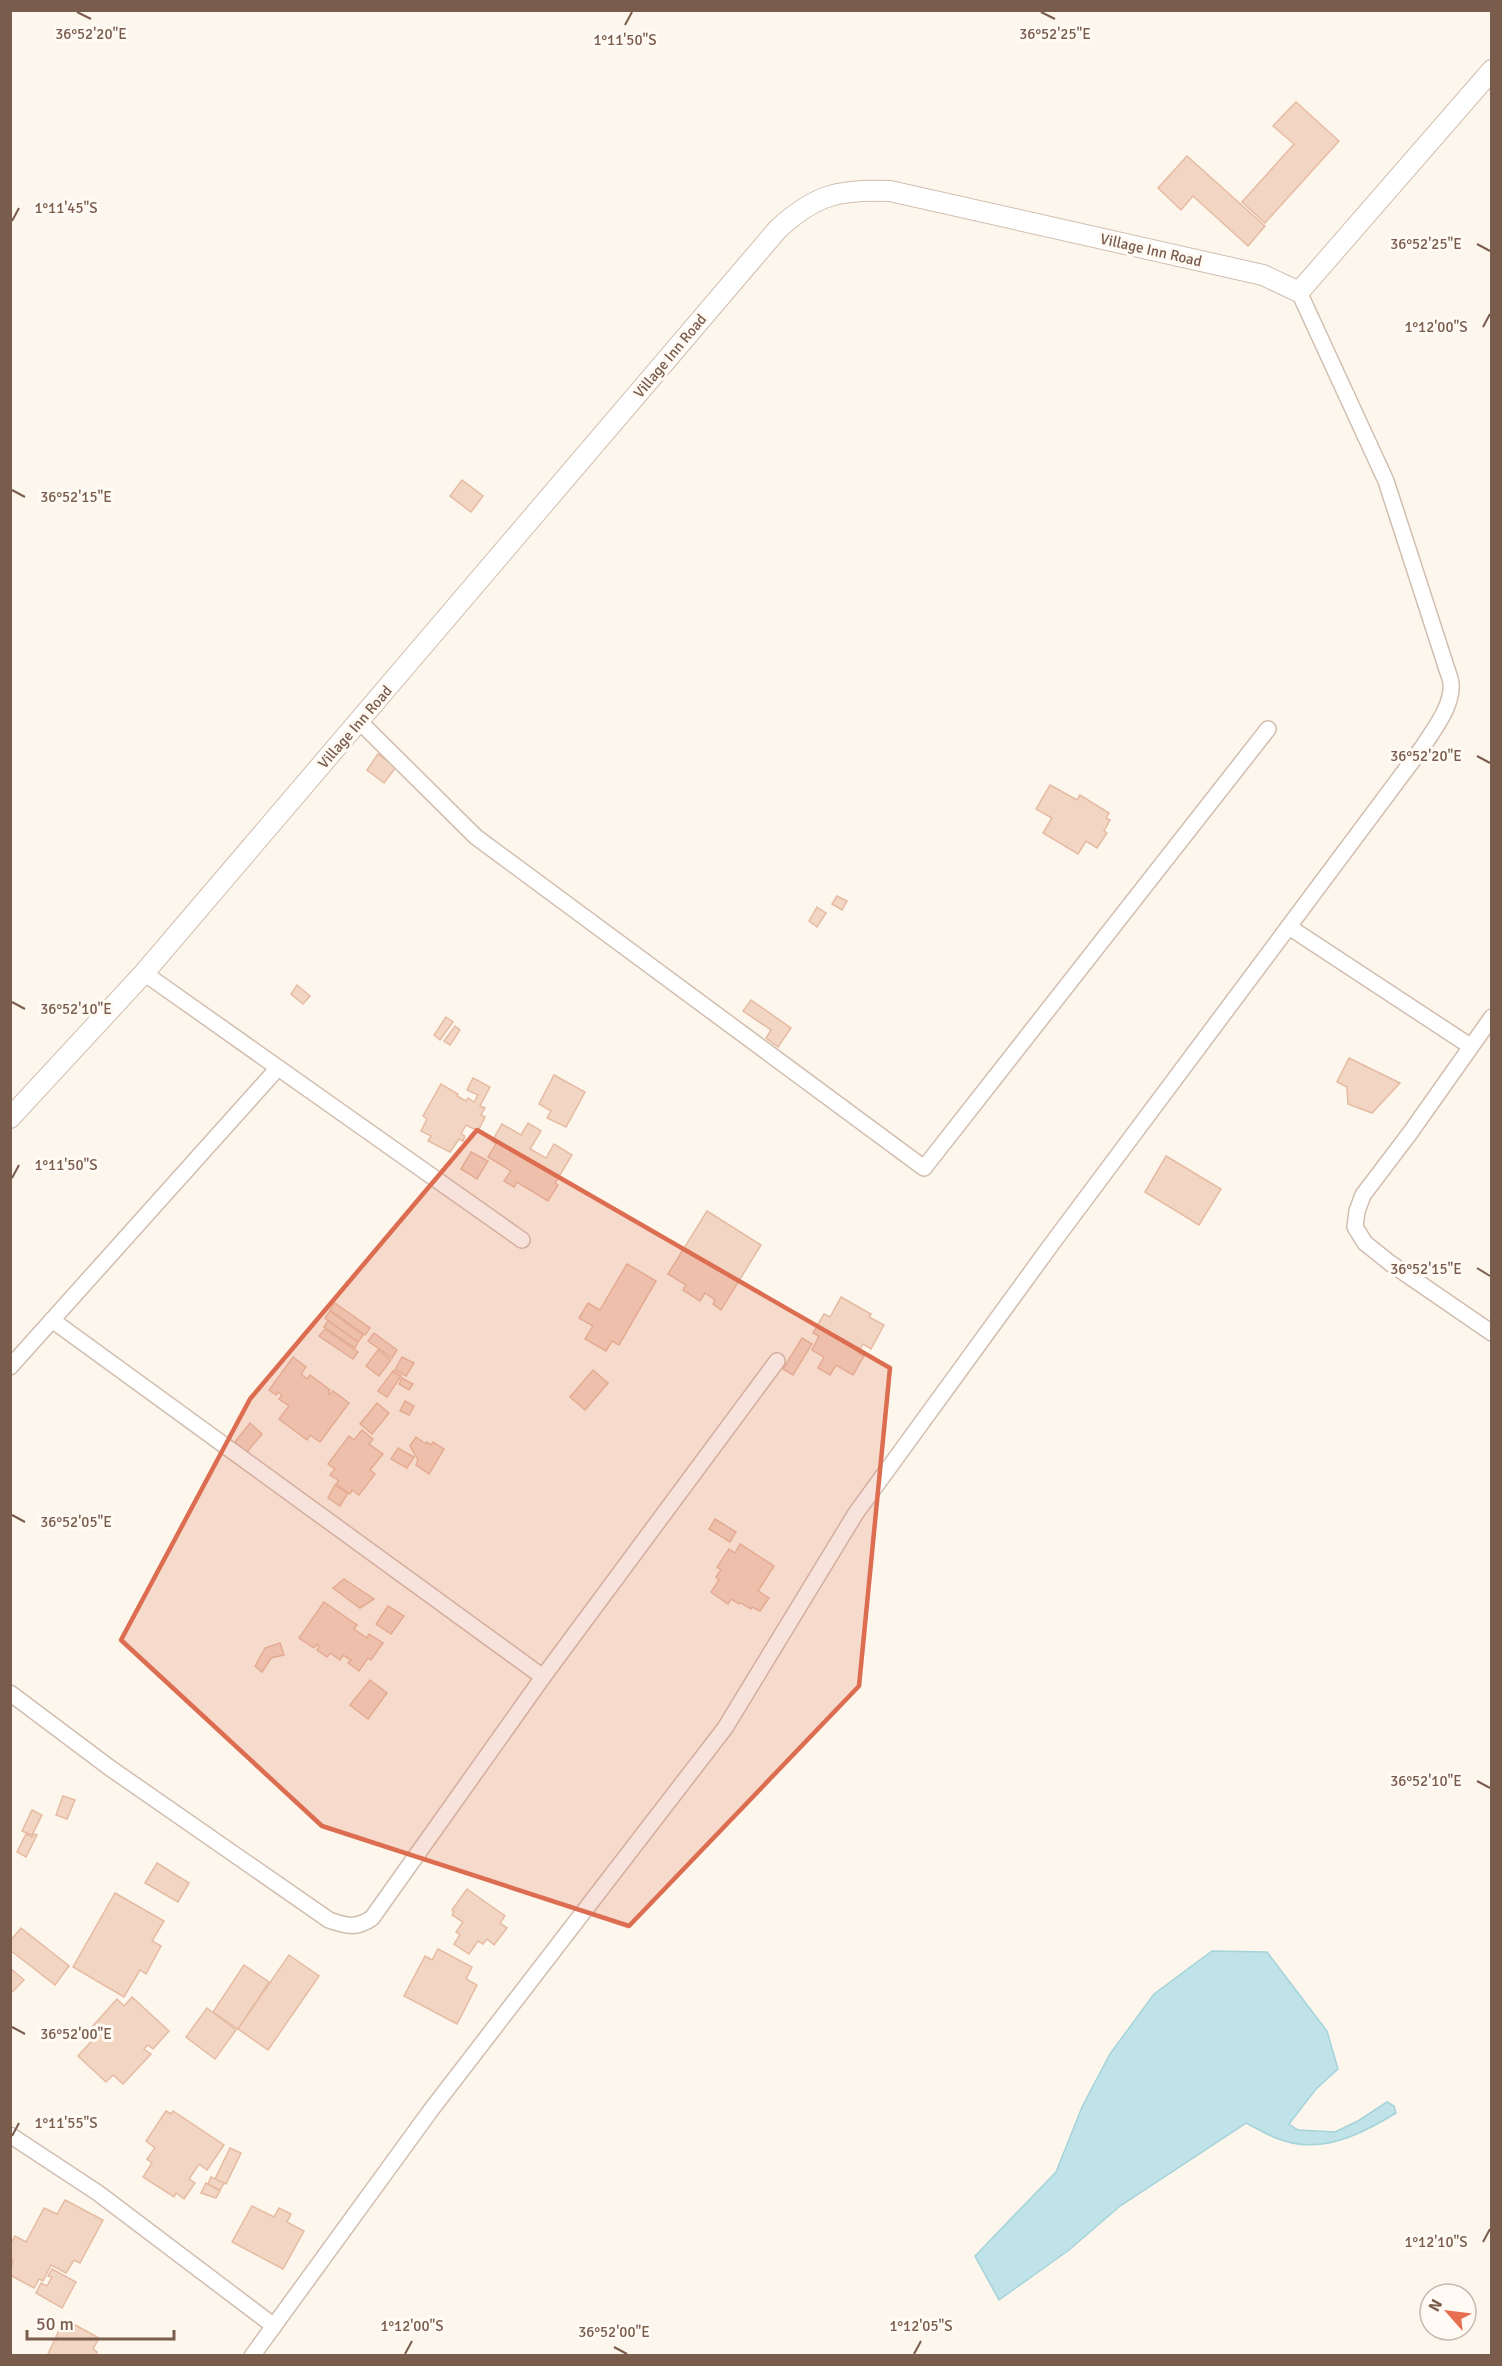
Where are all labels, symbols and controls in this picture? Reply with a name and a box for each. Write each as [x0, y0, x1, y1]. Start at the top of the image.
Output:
text: 36°52'20"E [55, 25, 127, 43]
text: 36°52'25"E [1019, 25, 1091, 43]
text: 1°11'50"S [593, 31, 657, 49]
text: 1°11'45"S [34, 199, 98, 217]
street label: Village Inn Road [1098, 230, 1204, 270]
text: 36°52'25"E [1390, 235, 1462, 253]
street label: Village Inn Road [630, 310, 710, 402]
text: 1°12'00"S [1404, 318, 1468, 336]
text: 36°52'15"E [40, 488, 112, 506]
street label: Village Inn Road [314, 682, 396, 772]
text: 36°52'20"E [1390, 747, 1462, 765]
text: 36°52'10"E [40, 1000, 112, 1018]
text: 1°11'50"S [34, 1156, 98, 1174]
text: 36°52'15"E [1390, 1260, 1462, 1278]
text: 36°52'05"E [40, 1513, 112, 1531]
text: 36°52'10"E [1390, 1772, 1462, 1790]
text: 36°52'00"E [40, 2025, 112, 2043]
text: 1°11'55"S [34, 2114, 98, 2132]
text: 1°12'10"S [1404, 2233, 1468, 2251]
north arrow [1418, 2282, 1478, 2342]
text: N [1424, 2296, 1447, 2315]
scale bar [27, 2303, 174, 2341]
text: 50 m [36, 2313, 74, 2335]
text: 1°12'00"S [380, 2317, 444, 2335]
text: 1°12'05"S [889, 2317, 953, 2335]
text: 36°52'00"E [578, 2323, 650, 2341]

